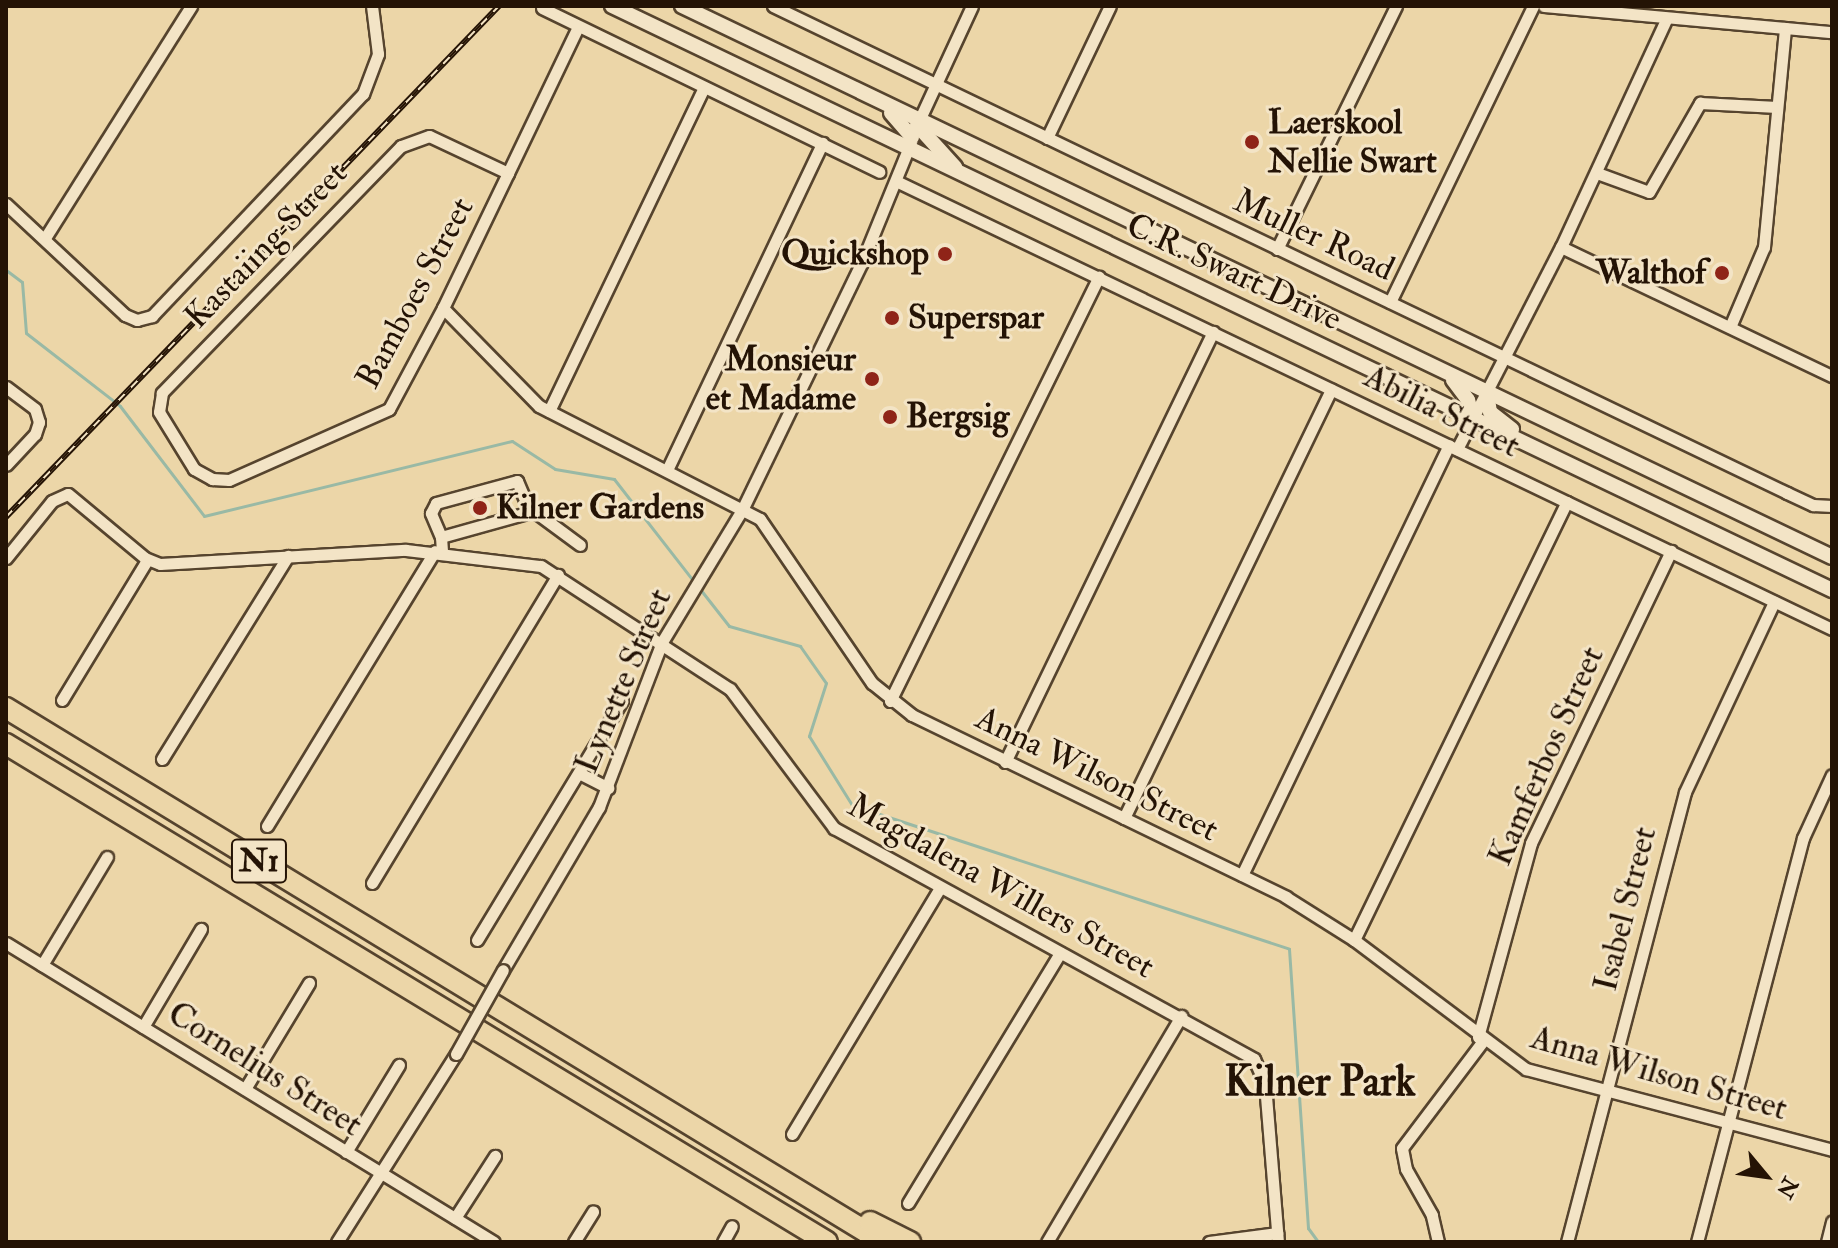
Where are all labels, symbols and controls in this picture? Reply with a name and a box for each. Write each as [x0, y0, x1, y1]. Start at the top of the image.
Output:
place label: Laerskool Nellie Swart [1268, 102, 1437, 182]
marker: Laerskool Nellie Swart [1243, 133, 1261, 151]
street label: Kastaiing Street [176, 153, 356, 337]
street label: Muller Road [1227, 180, 1401, 290]
street label: Bamboes Street [348, 190, 482, 396]
street label: C.R. Swart Drive [1120, 204, 1348, 340]
place label: Quickshop [781, 234, 929, 274]
marker: Quickshop [936, 245, 954, 263]
place label: Walthof [1596, 253, 1706, 293]
marker: Walthof [1713, 264, 1731, 282]
place label: Superspar [908, 298, 1044, 338]
marker: Superspar [883, 309, 901, 327]
place label: Monsieur et Madame [706, 339, 856, 418]
street label: Abilia Street [1358, 356, 1526, 466]
marker: Monsieur et Madame [863, 370, 881, 388]
place label: Bergsig [906, 397, 1009, 437]
marker: Bergsig [881, 408, 899, 426]
place label: Kilner Gardens [496, 488, 704, 528]
marker: Kilner Gardens [471, 499, 489, 517]
street label: Lynette Street [566, 583, 680, 779]
street label: Kamferbos Street [1479, 640, 1613, 872]
street label: Anna Wilson Street [969, 698, 1225, 850]
street label: Magdalena Willers Street [841, 785, 1161, 987]
street label: Isabel Street [1585, 823, 1665, 995]
road number: N1 [229, 833, 289, 889]
street label: Cornelius Street [160, 993, 370, 1145]
street label: Anna Wilson Street [1526, 1017, 1792, 1129]
district label: Kilner Park [1224, 1057, 1416, 1107]
north arrow [1726, 1136, 1806, 1216]
text: N [1770, 1172, 1804, 1203]

